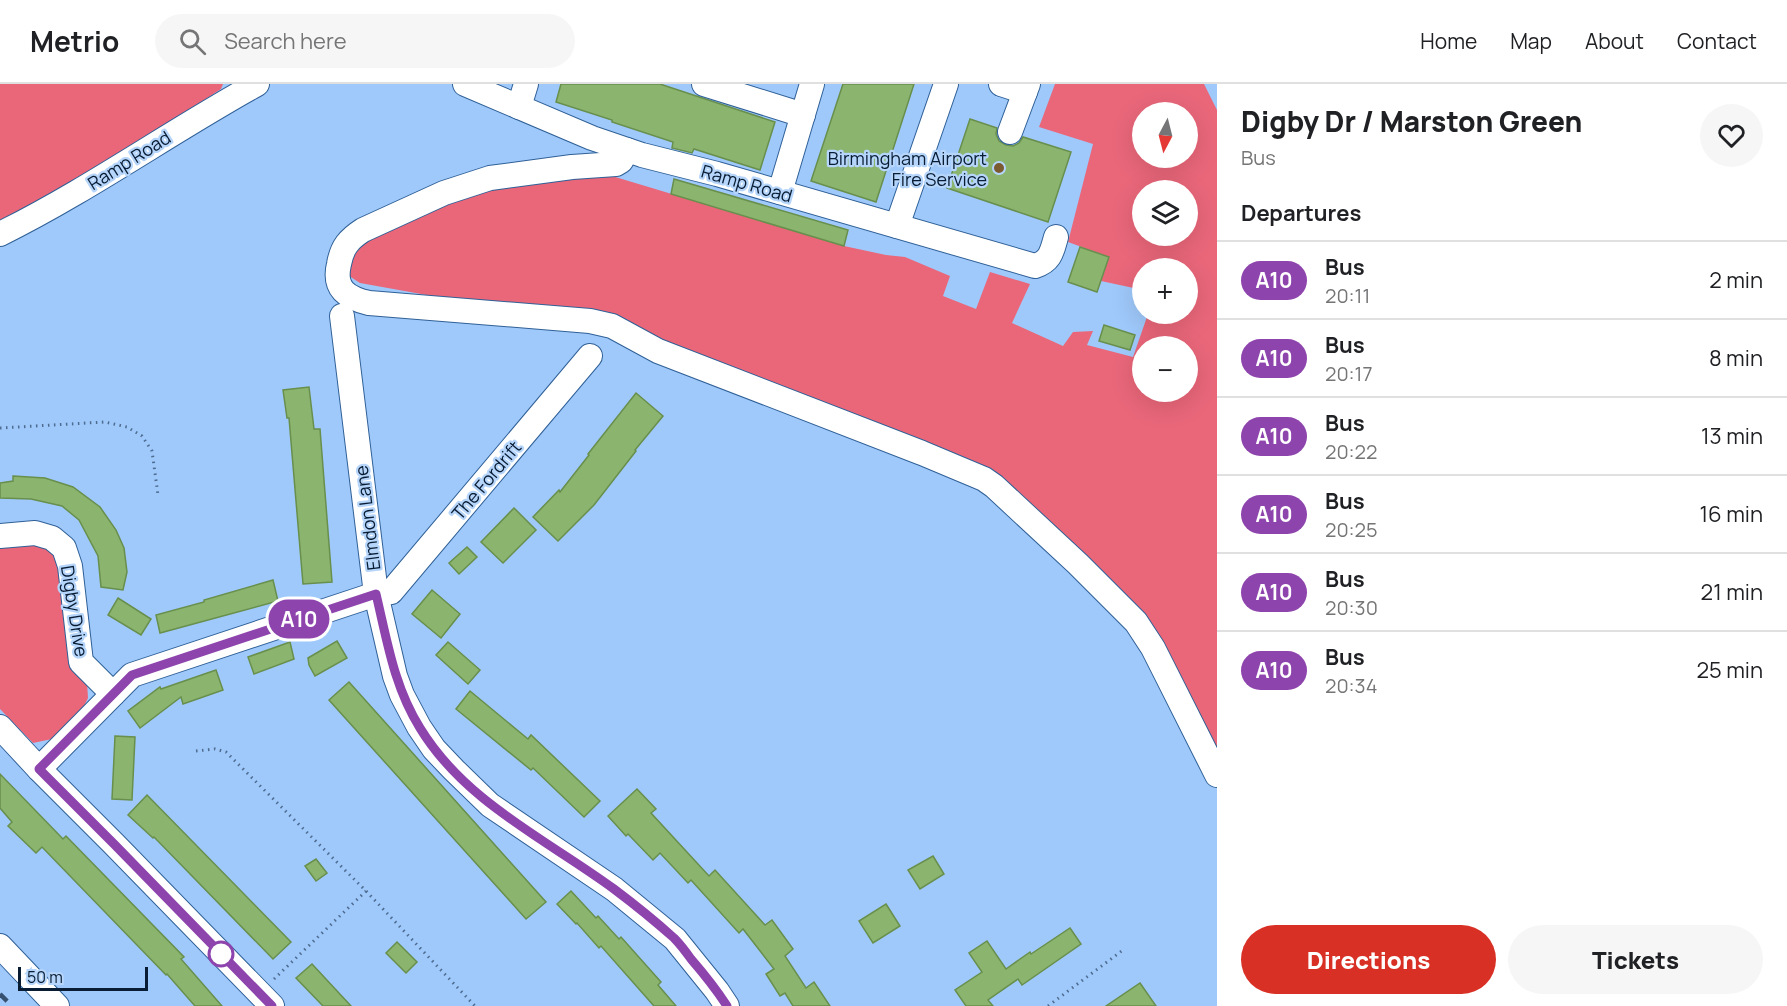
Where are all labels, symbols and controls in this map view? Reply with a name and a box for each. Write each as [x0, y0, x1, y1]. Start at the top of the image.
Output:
search box [155, 14, 575, 68]
text: Metrio [30, 22, 119, 60]
icon: search [176, 25, 209, 58]
text: Search here [224, 26, 347, 56]
text: Home [1420, 27, 1477, 55]
text: Map [1510, 27, 1552, 55]
text: About [1585, 27, 1644, 55]
text: Contact [1677, 27, 1757, 55]
north arrow [1132, 102, 1198, 168]
map controls [1132, 102, 1198, 402]
text: Digby Dr / Marston Green [1241, 102, 1582, 140]
button: heart [1700, 104, 1763, 167]
street label: Ramp Road [83, 125, 175, 195]
text: Bus [1241, 144, 1276, 171]
place label: Birmingham Airport Fire Service [828, 146, 987, 191]
street label: Ramp Road [699, 159, 795, 207]
marker: Birmingham Airport Fire Service [992, 161, 1006, 175]
button: layers [1132, 180, 1198, 246]
text: Departures [1241, 198, 1361, 228]
text: Bus [1325, 252, 1365, 282]
button: + [1132, 258, 1198, 324]
text: 2 min [1709, 265, 1763, 295]
text: A10 [1255, 266, 1293, 294]
text: 20:11 [1325, 282, 1370, 309]
text: Bus [1325, 330, 1365, 360]
button: − [1132, 336, 1198, 402]
text: 8 min [1709, 343, 1763, 373]
text: A10 [1255, 344, 1293, 372]
text: 20:17 [1325, 360, 1372, 387]
text: Bus [1325, 408, 1365, 438]
text: 13 min [1701, 421, 1763, 451]
text: A10 [1255, 422, 1293, 450]
street label: The Fordrift [446, 435, 526, 525]
text: 20:22 [1325, 438, 1377, 465]
street label: Elmdon Lane [349, 464, 385, 572]
text: Bus [1325, 486, 1365, 516]
text: 16 min [1700, 499, 1763, 529]
text: A10 [1255, 500, 1293, 528]
text: 20:25 [1325, 516, 1378, 543]
street label: Digby Drive [56, 564, 94, 658]
text: Bus [1325, 564, 1365, 594]
text: 21 min [1701, 577, 1763, 607]
text: A10 [1255, 578, 1293, 606]
text: 20:30 [1325, 594, 1378, 621]
line badge: A10 [264, 600, 334, 638]
text: A10 [280, 605, 318, 633]
text: Bus [1325, 642, 1365, 672]
text: 25 min [1696, 655, 1763, 685]
text: A10 [1255, 656, 1293, 684]
text: 20:34 [1325, 672, 1377, 699]
button: Directions [1241, 925, 1496, 994]
button: Tickets [1508, 925, 1763, 994]
unlabelled marker [208, 941, 234, 967]
scale bar [18, 964, 148, 992]
text: 50 m [27, 966, 63, 988]

